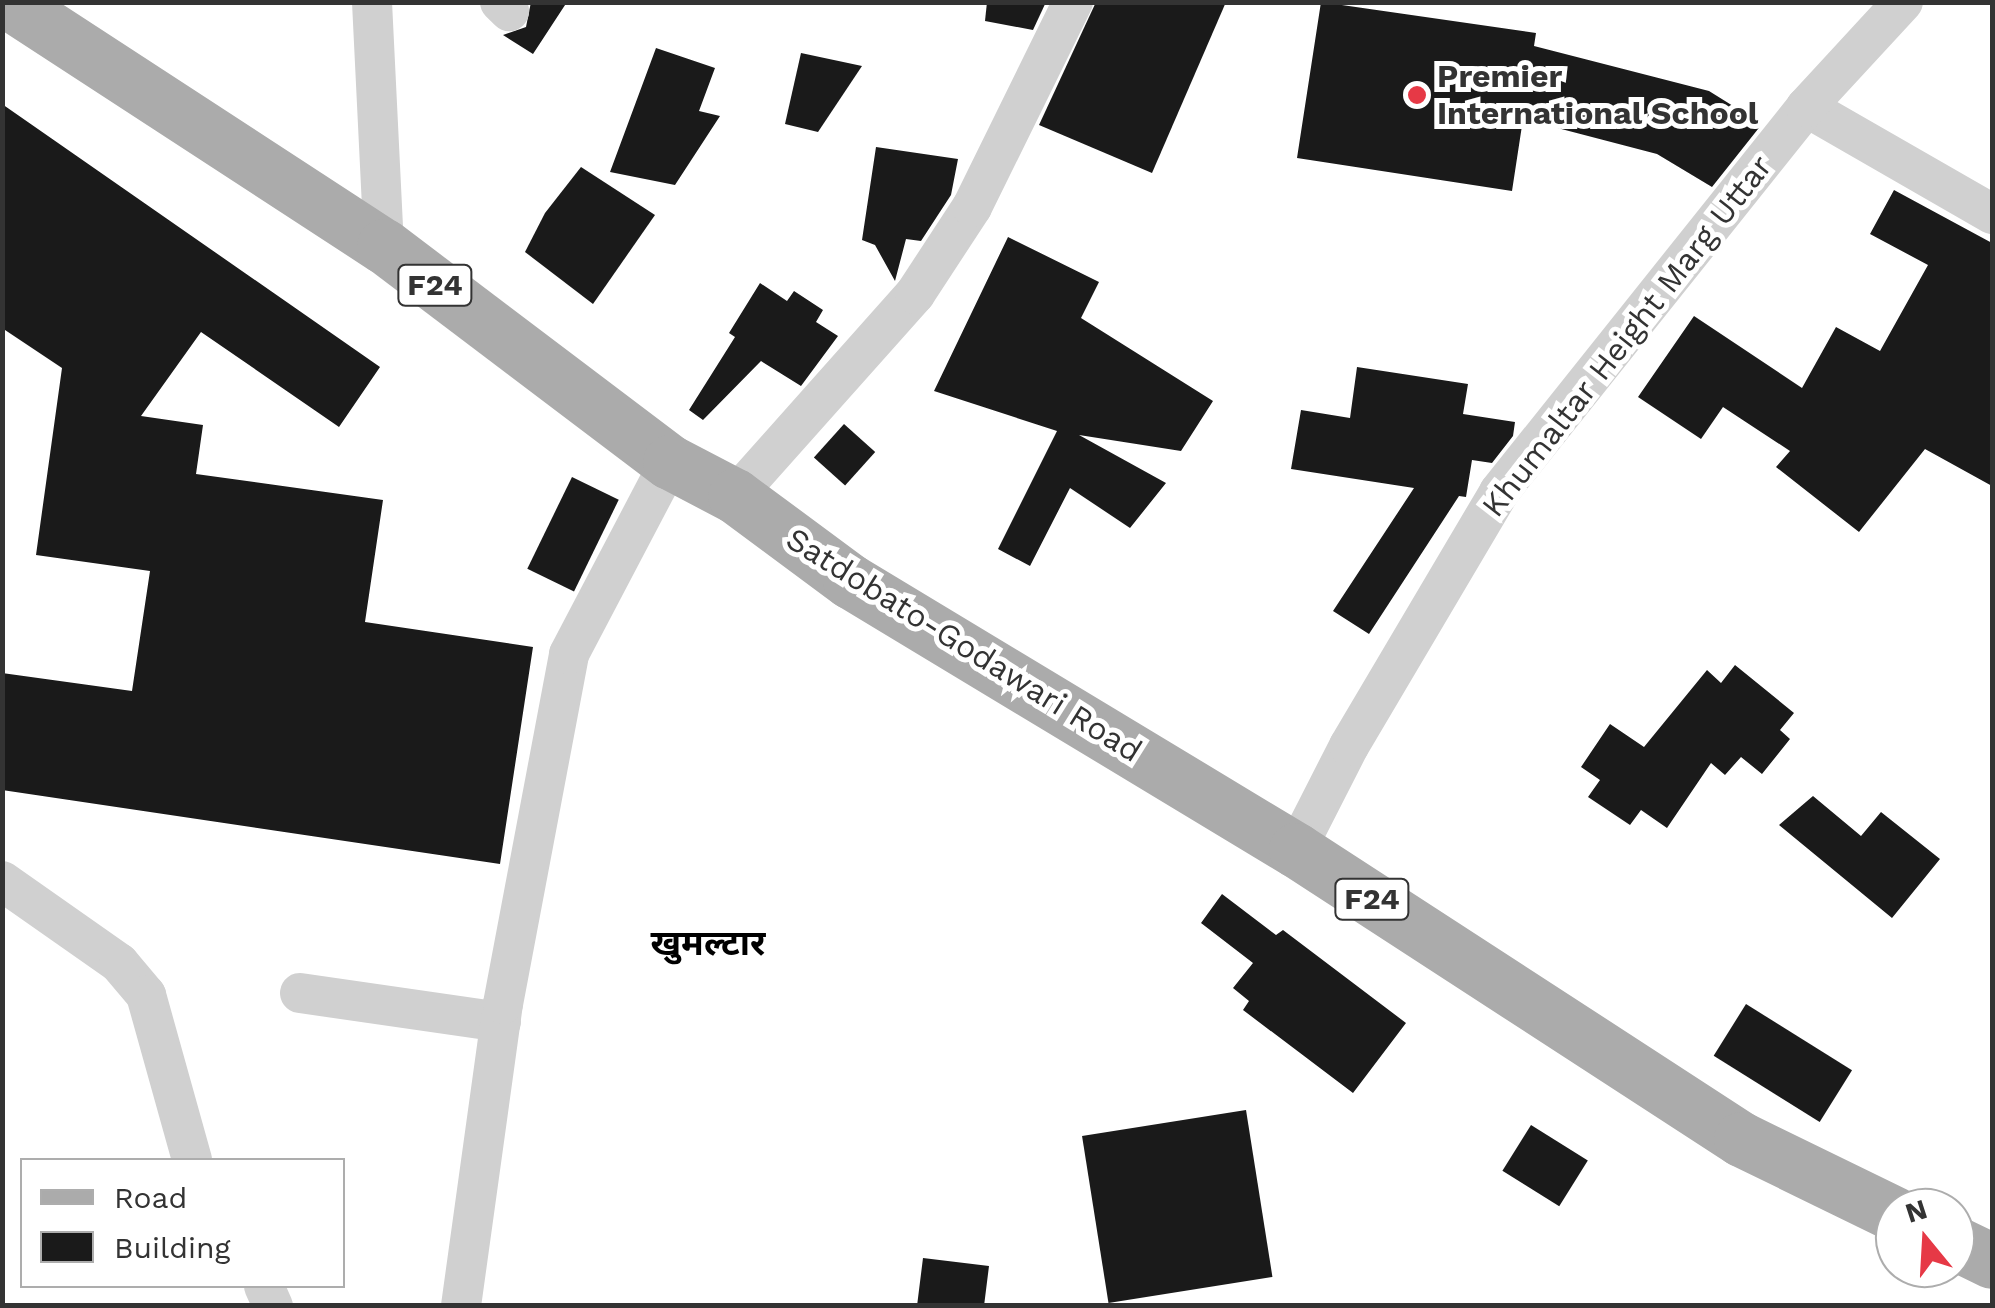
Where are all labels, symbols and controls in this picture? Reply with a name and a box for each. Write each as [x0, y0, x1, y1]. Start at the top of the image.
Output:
place label: Premier International School [1437, 58, 1759, 133]
marker: Premier International School [1406, 84, 1428, 106]
street label: Khumaltar Height Marg Uttar [1474, 147, 1780, 525]
road number: F24 [395, 260, 475, 310]
street label: Satdobato-Godawari Road [779, 520, 1149, 770]
road number: F24 [1332, 874, 1412, 924]
district label: खुमल्टार [650, 922, 766, 964]
legend [20, 1158, 345, 1288]
text: Road [114, 1180, 187, 1215]
north arrow [1875, 1188, 1975, 1288]
text: N [1901, 1192, 1931, 1230]
text: Building [114, 1230, 231, 1265]

